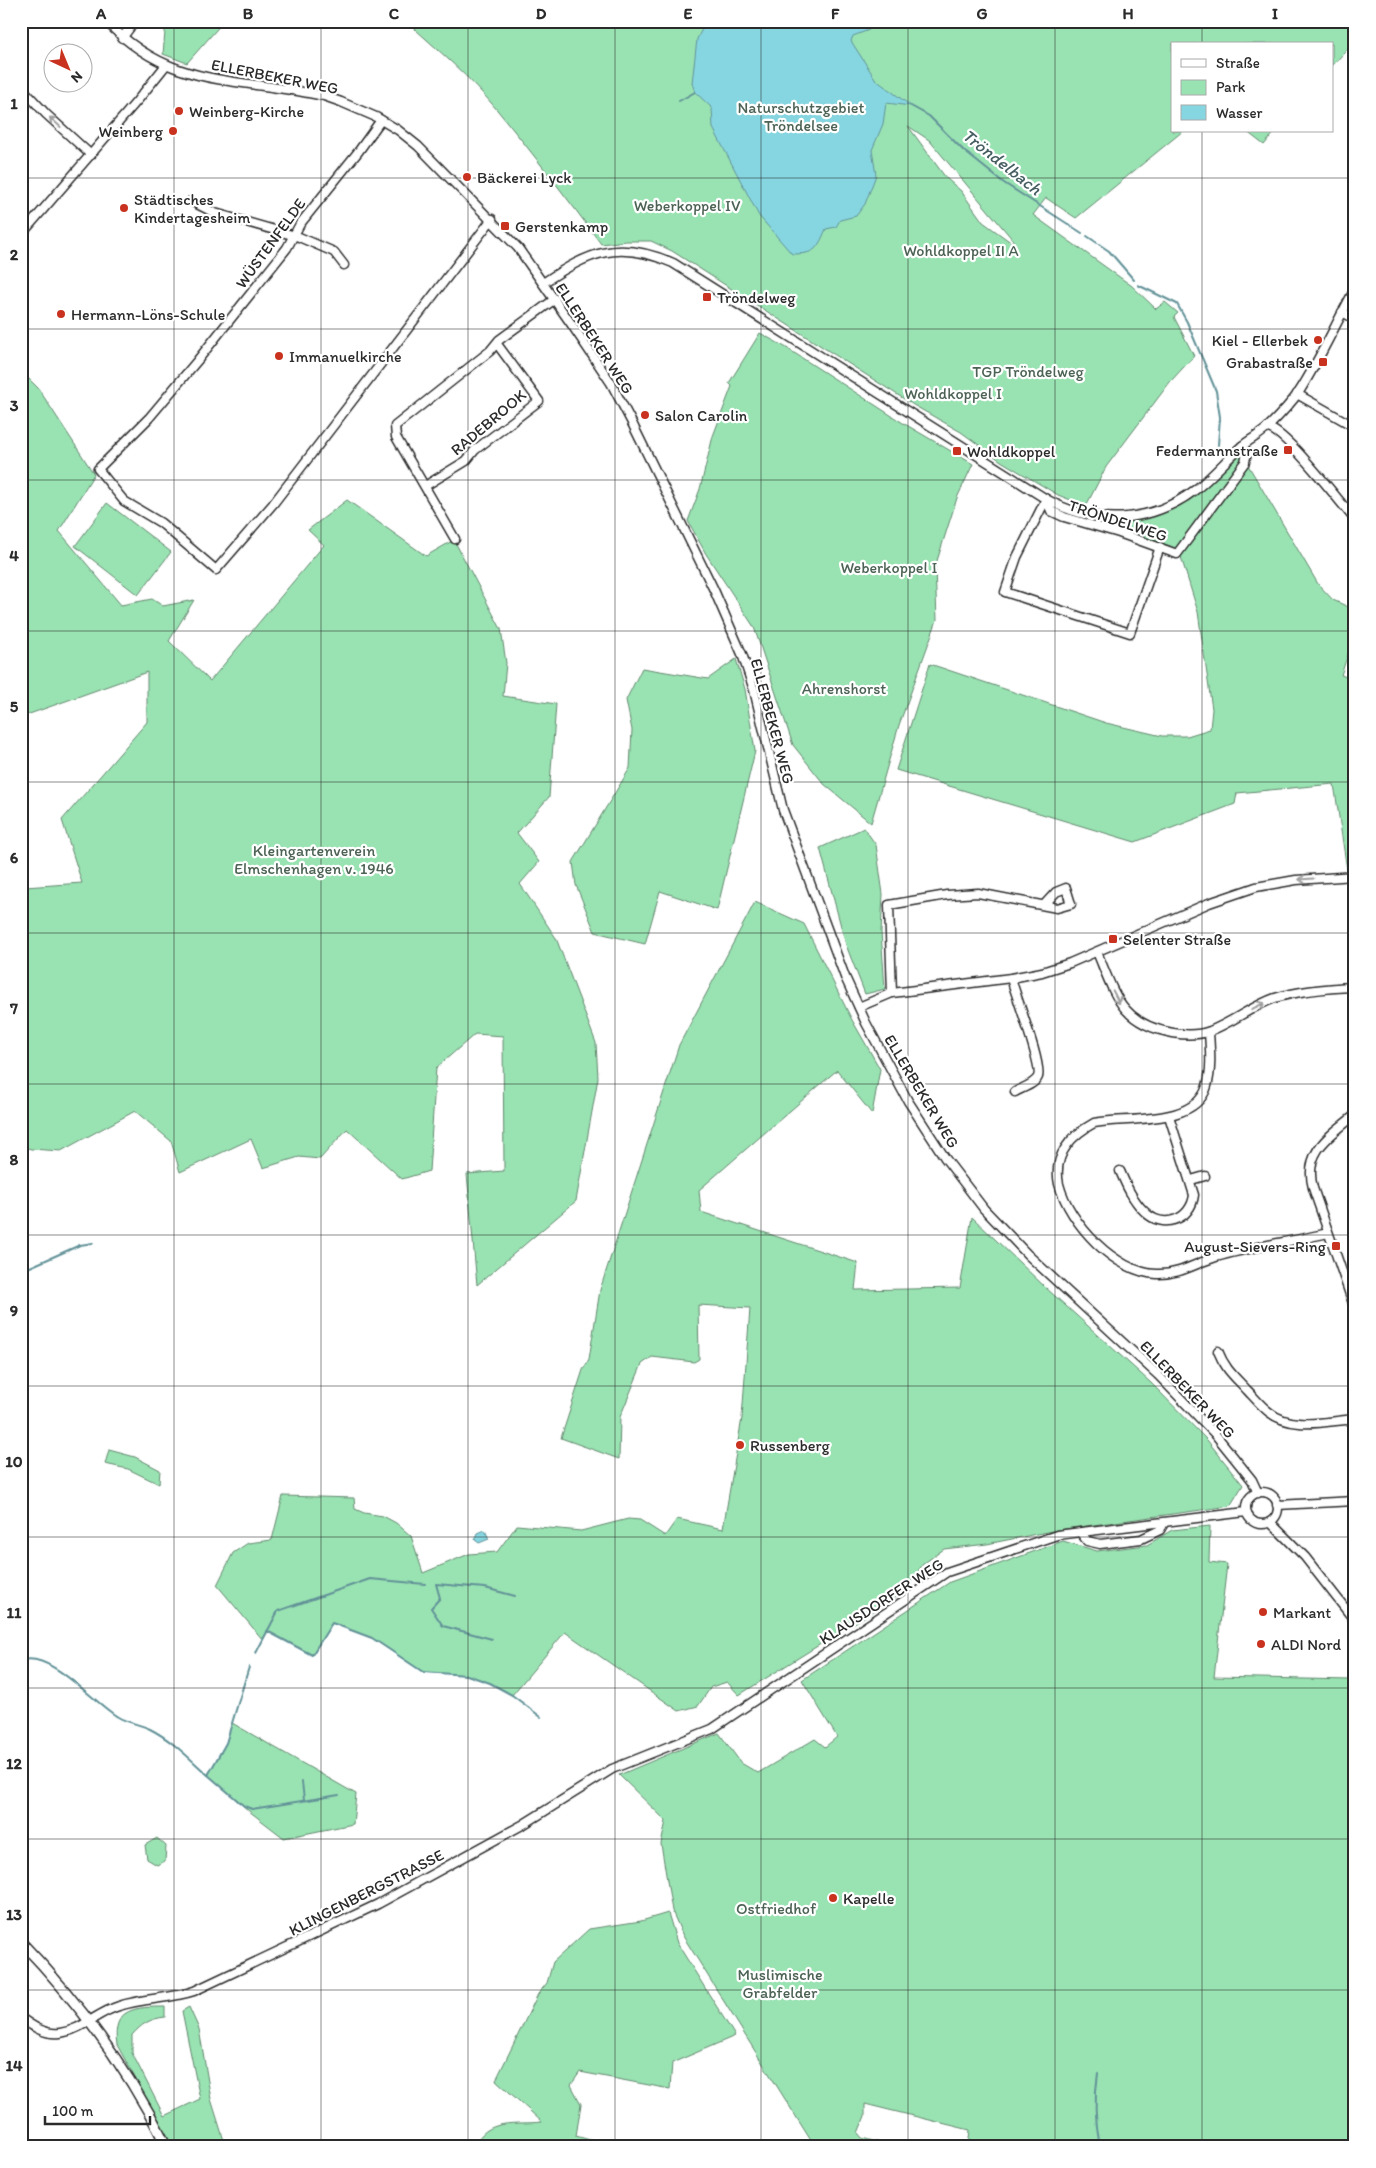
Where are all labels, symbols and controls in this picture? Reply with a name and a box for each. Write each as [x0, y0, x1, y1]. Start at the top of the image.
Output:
text: A [95, 4, 107, 23]
text: B [243, 4, 254, 23]
text: C [389, 4, 400, 23]
text: D [536, 4, 547, 23]
text: E [684, 4, 693, 23]
text: F [831, 4, 840, 23]
text: G [976, 4, 988, 23]
text: H [1122, 4, 1134, 23]
text: I [1272, 4, 1278, 23]
north arrow [42, 42, 92, 92]
legend [1171, 42, 1334, 132]
text: Straße [1216, 54, 1260, 72]
street label: ELLERBEKER WEG [210, 55, 340, 98]
text: N [67, 68, 86, 86]
text: Park [1216, 78, 1246, 96]
text: 1 [10, 94, 18, 113]
park label: Naturschutzgebiet Tröndelsee [737, 98, 865, 135]
place label: Weinberg-Kirche [189, 102, 304, 121]
text: Wasser [1216, 104, 1263, 122]
marker: Weinberg-Kirche [173, 105, 185, 117]
one-way arrow [48, 116, 61, 128]
place label: Weinberg [99, 122, 164, 141]
water label: Tröndelbach [958, 124, 1046, 200]
marker: Weinberg [167, 125, 179, 137]
place label: Bäckerei Lyck [477, 168, 572, 187]
marker: Bäckerei Lyck [461, 171, 473, 183]
place label: Städtisches Kindertagesheim [134, 190, 250, 227]
street label: WÜSTENFELDE [231, 194, 310, 292]
park label: Weberkoppel IV [634, 196, 741, 215]
marker: Städtisches Kindertagesheim [118, 202, 130, 214]
place label: Gerstenkamp [515, 217, 608, 236]
marker: Gerstenkamp [499, 220, 511, 232]
park label: Wohldkoppel II A [903, 241, 1019, 260]
text: 2 [10, 245, 19, 264]
street label: ELLERBEKER WEG [551, 279, 638, 398]
place label: Tröndelweg [717, 288, 796, 307]
marker: Tröndelweg [701, 291, 713, 303]
place label: Hermann-Löns-Schule [71, 305, 225, 324]
marker: Hermann-Löns-Schule [55, 308, 67, 320]
place label: Kiel - Ellerbek [1212, 331, 1309, 350]
marker: Kiel - Ellerbek [1312, 334, 1324, 346]
place label: Immanuelkirche [289, 347, 402, 366]
marker: Immanuelkirche [273, 350, 285, 362]
place label: Grabastraße [1226, 353, 1313, 372]
marker: Grabastraße [1317, 356, 1329, 368]
park label: TGP Tröndelweg [972, 362, 1085, 381]
park label: Wohldkoppel I [904, 384, 1002, 403]
street label: RADEBROOK [447, 385, 530, 459]
text: 3 [10, 396, 19, 415]
place label: Salon Carolin [655, 406, 748, 425]
marker: Salon Carolin [639, 409, 651, 421]
place label: Federmannstraße [1156, 441, 1278, 460]
place label: Wohldkoppel [967, 442, 1056, 461]
marker: Federmannstraße [1282, 444, 1294, 456]
marker: Wohldkoppel [951, 445, 963, 457]
street label: TRÖNDELWEG [1066, 496, 1170, 545]
text: 4 [9, 546, 19, 565]
park label: Weberkoppel I [840, 558, 938, 577]
street label: ELLERBEKER WEG [747, 656, 798, 786]
park label: Ahrenshorst [802, 679, 886, 698]
text: 5 [10, 697, 19, 716]
park label: Kleingartenverein Elmschenhagen v. 1946 [234, 841, 394, 878]
text: 6 [10, 848, 19, 867]
one-way arrow [1298, 874, 1314, 883]
place label: Selenter Straße [1123, 930, 1231, 949]
marker: Selenter Straße [1107, 933, 1119, 945]
one-way arrow [1112, 989, 1121, 1004]
text: 7 [9, 999, 18, 1018]
one-way arrow [1250, 1001, 1265, 1010]
street label: ELLERBEKER WEG [880, 1031, 963, 1151]
text: 8 [10, 1150, 19, 1169]
place label: August-Sievers-Ring [1184, 1237, 1327, 1256]
marker: August-Sievers-Ring [1330, 1240, 1342, 1252]
text: 9 [10, 1301, 18, 1320]
street label: ELLERBEKER WEG [1136, 1336, 1239, 1442]
place label: Russenberg [750, 1436, 830, 1455]
marker: Russenberg [734, 1439, 746, 1451]
text: 10 [5, 1452, 23, 1471]
street label: KLAUSDORFER WEG [816, 1554, 947, 1649]
text: 11 [7, 1603, 22, 1622]
place label: Markant [1273, 1603, 1331, 1622]
marker: Markant [1257, 1606, 1269, 1618]
place label: ALDI Nord [1271, 1635, 1342, 1654]
marker: ALDI Nord [1255, 1638, 1267, 1650]
text: 12 [6, 1754, 23, 1773]
street label: KLINGENBERGSTRASSE [286, 1845, 447, 1940]
place label: Kapelle [843, 1889, 895, 1908]
marker: Kapelle [827, 1892, 839, 1904]
park label: Ostfriedhof [736, 1899, 817, 1918]
text: 13 [6, 1905, 22, 1924]
park label: Muslimische Grabfelder [737, 1965, 823, 2002]
text: 14 [5, 2056, 23, 2075]
scale bar [45, 2093, 150, 2125]
text: 100 m [52, 2102, 94, 2120]

